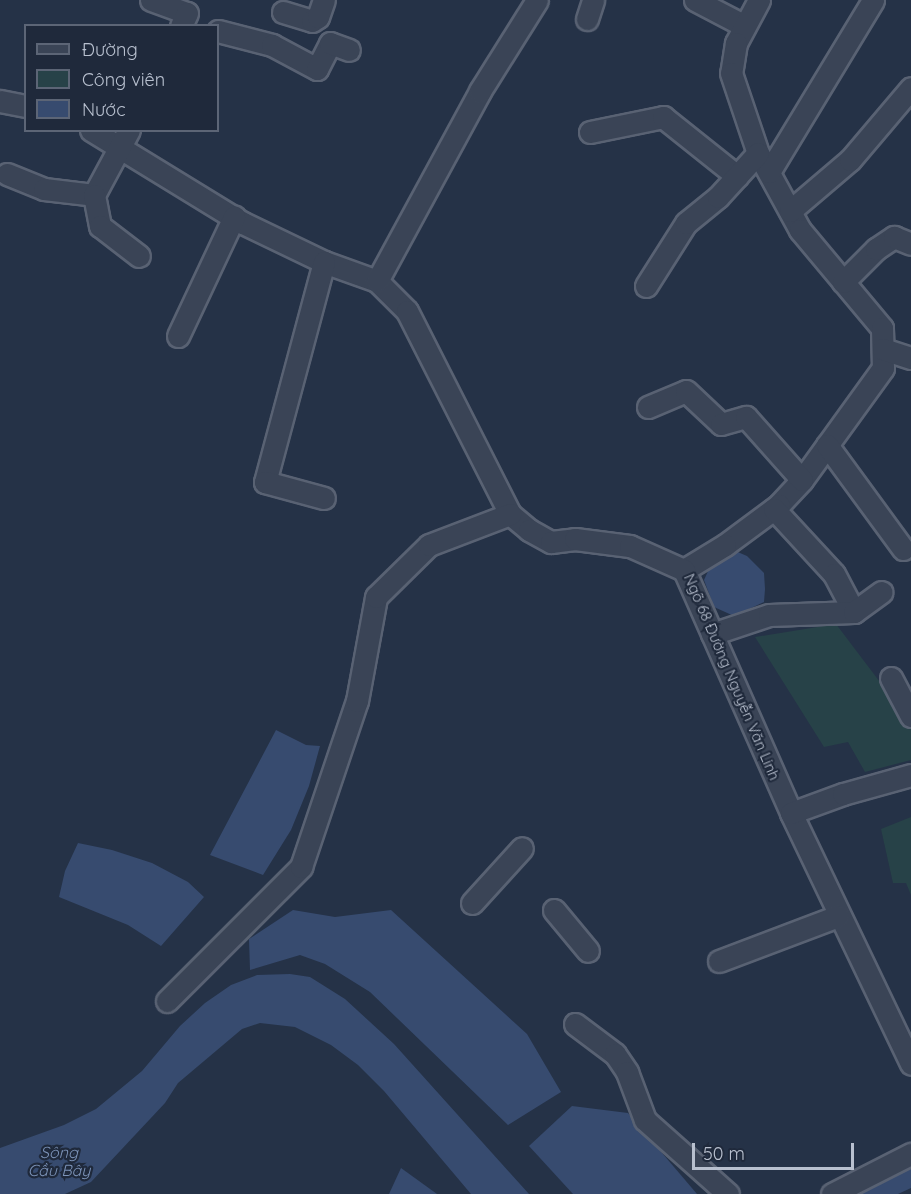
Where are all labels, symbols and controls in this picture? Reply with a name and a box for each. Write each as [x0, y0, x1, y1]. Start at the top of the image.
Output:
legend [24, 24, 219, 132]
text: Đường [82, 38, 138, 61]
text: Công viên [82, 68, 165, 91]
text: Nước [82, 98, 126, 121]
street label: Ngõ 68 Đường Nguyễn Văn Linh [680, 571, 784, 783]
scale bar [695, 1131, 857, 1169]
water label: Sông Cầu Bây [28, 1142, 90, 1180]
text: 50 m [703, 1142, 745, 1165]

